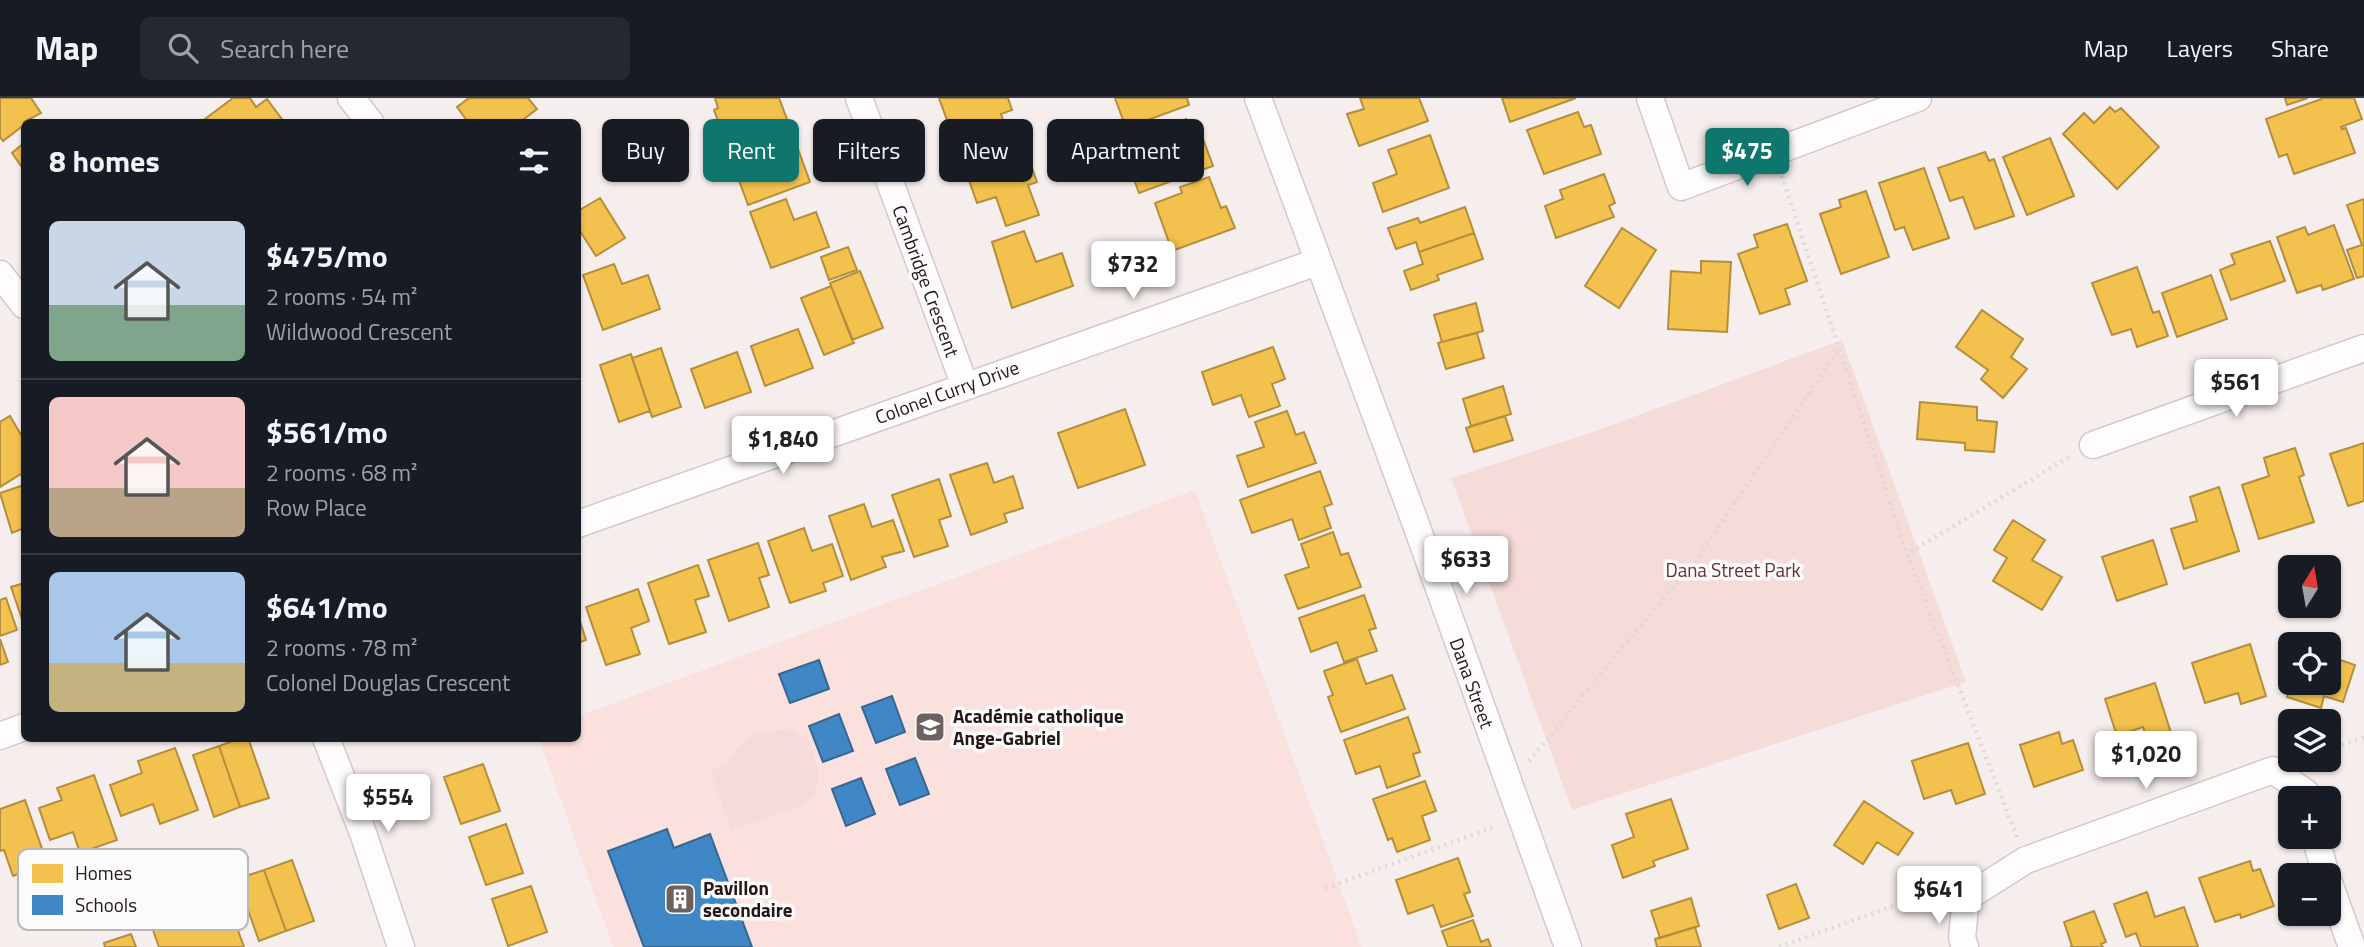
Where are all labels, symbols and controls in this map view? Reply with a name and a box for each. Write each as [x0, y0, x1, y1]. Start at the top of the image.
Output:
search box [140, 17, 630, 80]
text: Map [35, 23, 98, 73]
icon: search [164, 29, 202, 67]
text: Search here [220, 29, 349, 68]
text: Map [2084, 30, 2129, 66]
text: Layers [2167, 30, 2233, 66]
text: Share [2271, 30, 2329, 66]
chip: Buy [602, 119, 689, 182]
chip: Rent [703, 119, 799, 182]
chip: Filters [813, 119, 925, 182]
chip: New [939, 119, 1033, 182]
chip: Apartment [1047, 119, 1204, 182]
pin: $475 [1706, 129, 1788, 188]
text: $475 [1721, 133, 1773, 168]
text: 8 homes [49, 138, 160, 184]
icon: filters [515, 142, 553, 180]
street label: Cambridge Crescent [886, 201, 968, 361]
text: $475/mo [266, 233, 388, 279]
pin: $732 [1092, 242, 1174, 301]
text: $732 [1107, 246, 1159, 281]
icon: home [105, 249, 189, 333]
text: 2 rooms · 54 m² [266, 279, 417, 314]
text: Wildwood Crescent [266, 314, 452, 349]
street label: Colonel Curry Drive [871, 352, 1023, 431]
pin: $561 [2195, 360, 2277, 419]
text: $561 [2210, 364, 2262, 399]
text: $561/mo [266, 409, 388, 455]
pin: $1,840 [726, 416, 840, 476]
text: $1,840 [748, 421, 818, 456]
icon: home [105, 425, 189, 509]
text: 2 rooms · 68 m² [266, 455, 417, 490]
text: Row Place [266, 490, 367, 525]
pin: $633 [1425, 536, 1507, 596]
text: $633 [1440, 541, 1492, 576]
park label: Dana Street Park [1665, 555, 1801, 584]
north arrow [2278, 555, 2342, 618]
map controls [2278, 555, 2341, 926]
text: $641/mo [266, 584, 388, 630]
icon: home [105, 600, 189, 684]
text: 2 rooms · 78 m² [266, 630, 417, 665]
button: locate [2278, 632, 2341, 695]
street label: Dana Street [1443, 633, 1502, 733]
text: Colonel Douglas Crescent [266, 665, 510, 700]
place label: Académie catholique Ange-Gabriel [953, 701, 1124, 752]
button: layers [2278, 709, 2341, 772]
school or university icon: Académie catholique Ange-Gabriel [913, 710, 947, 744]
pin: $1,020 [2089, 732, 2203, 791]
text: $1,020 [2111, 736, 2181, 771]
pin: $554 [347, 774, 429, 834]
text: $554 [362, 779, 414, 814]
button: + [2278, 786, 2341, 849]
legend [18, 849, 248, 930]
text: Homes [75, 858, 132, 887]
button: − [2278, 863, 2341, 926]
pin: $641 [1898, 866, 1980, 926]
text: $641 [1913, 871, 1965, 906]
place label: Pavillon secondaire [703, 873, 793, 924]
building icon: Pavillon secondaire [663, 882, 697, 916]
text: Schools [75, 890, 137, 919]

